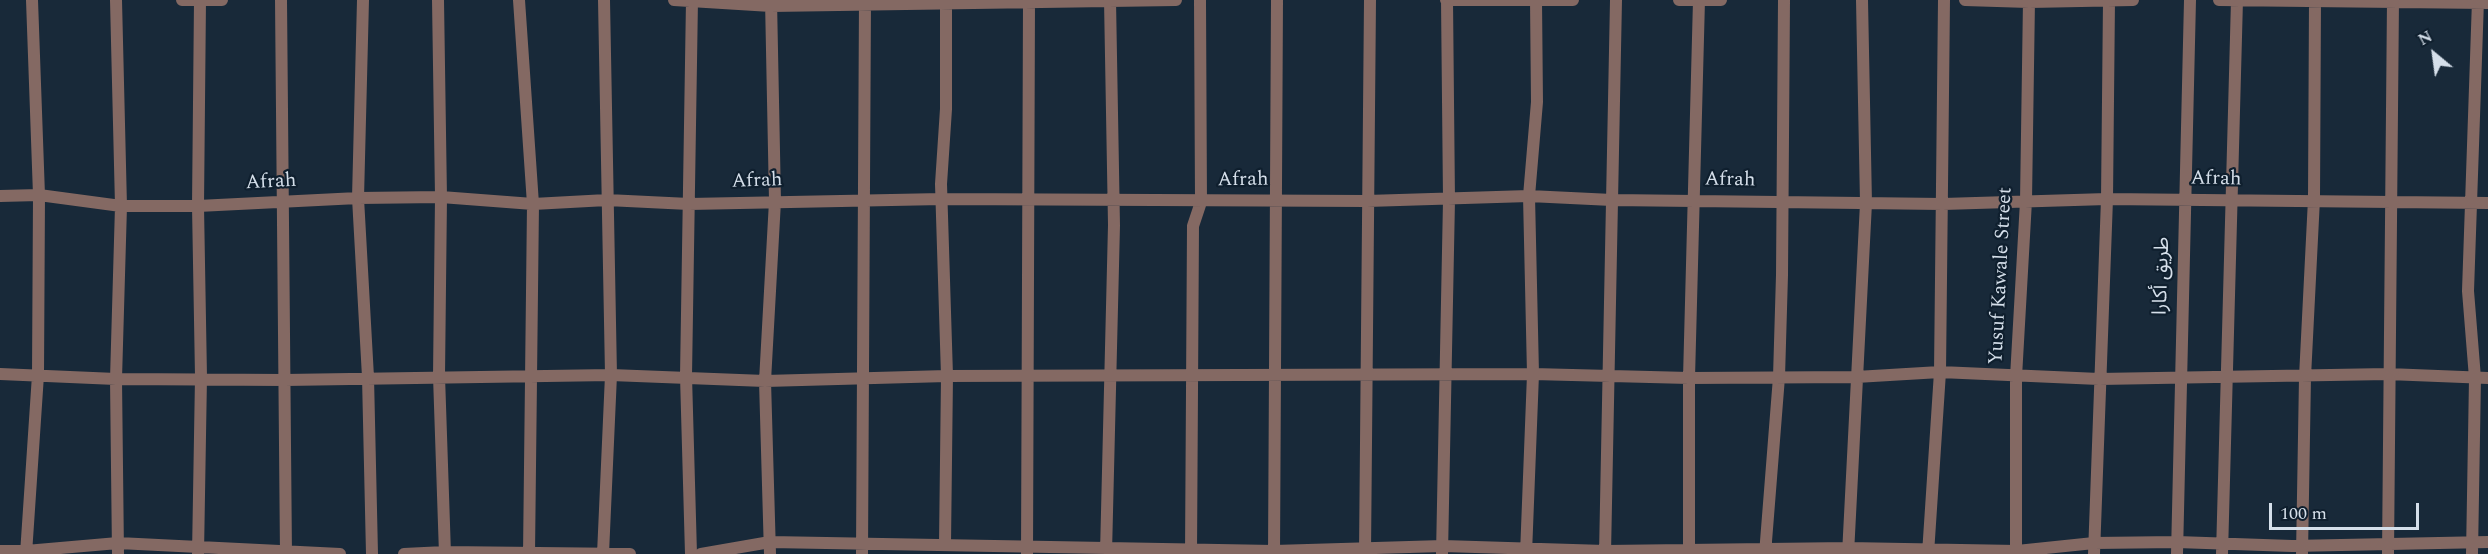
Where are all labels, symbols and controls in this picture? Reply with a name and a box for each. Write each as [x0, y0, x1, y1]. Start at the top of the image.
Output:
north arrow [2404, 24, 2464, 84]
text: N [2414, 25, 2437, 52]
street label: Afrah [2190, 168, 2242, 192]
street label: Afrah [731, 169, 783, 195]
street label: Afrah [1217, 169, 1269, 193]
street label: Afrah [1704, 169, 1756, 193]
street label: Afrah [245, 170, 297, 196]
street label: Yusuf Kawale Street [1985, 187, 2019, 365]
street label: طريق أكارا [2150, 236, 2176, 316]
scale bar [2272, 491, 2422, 529]
text: 100 m [2280, 500, 2327, 527]

